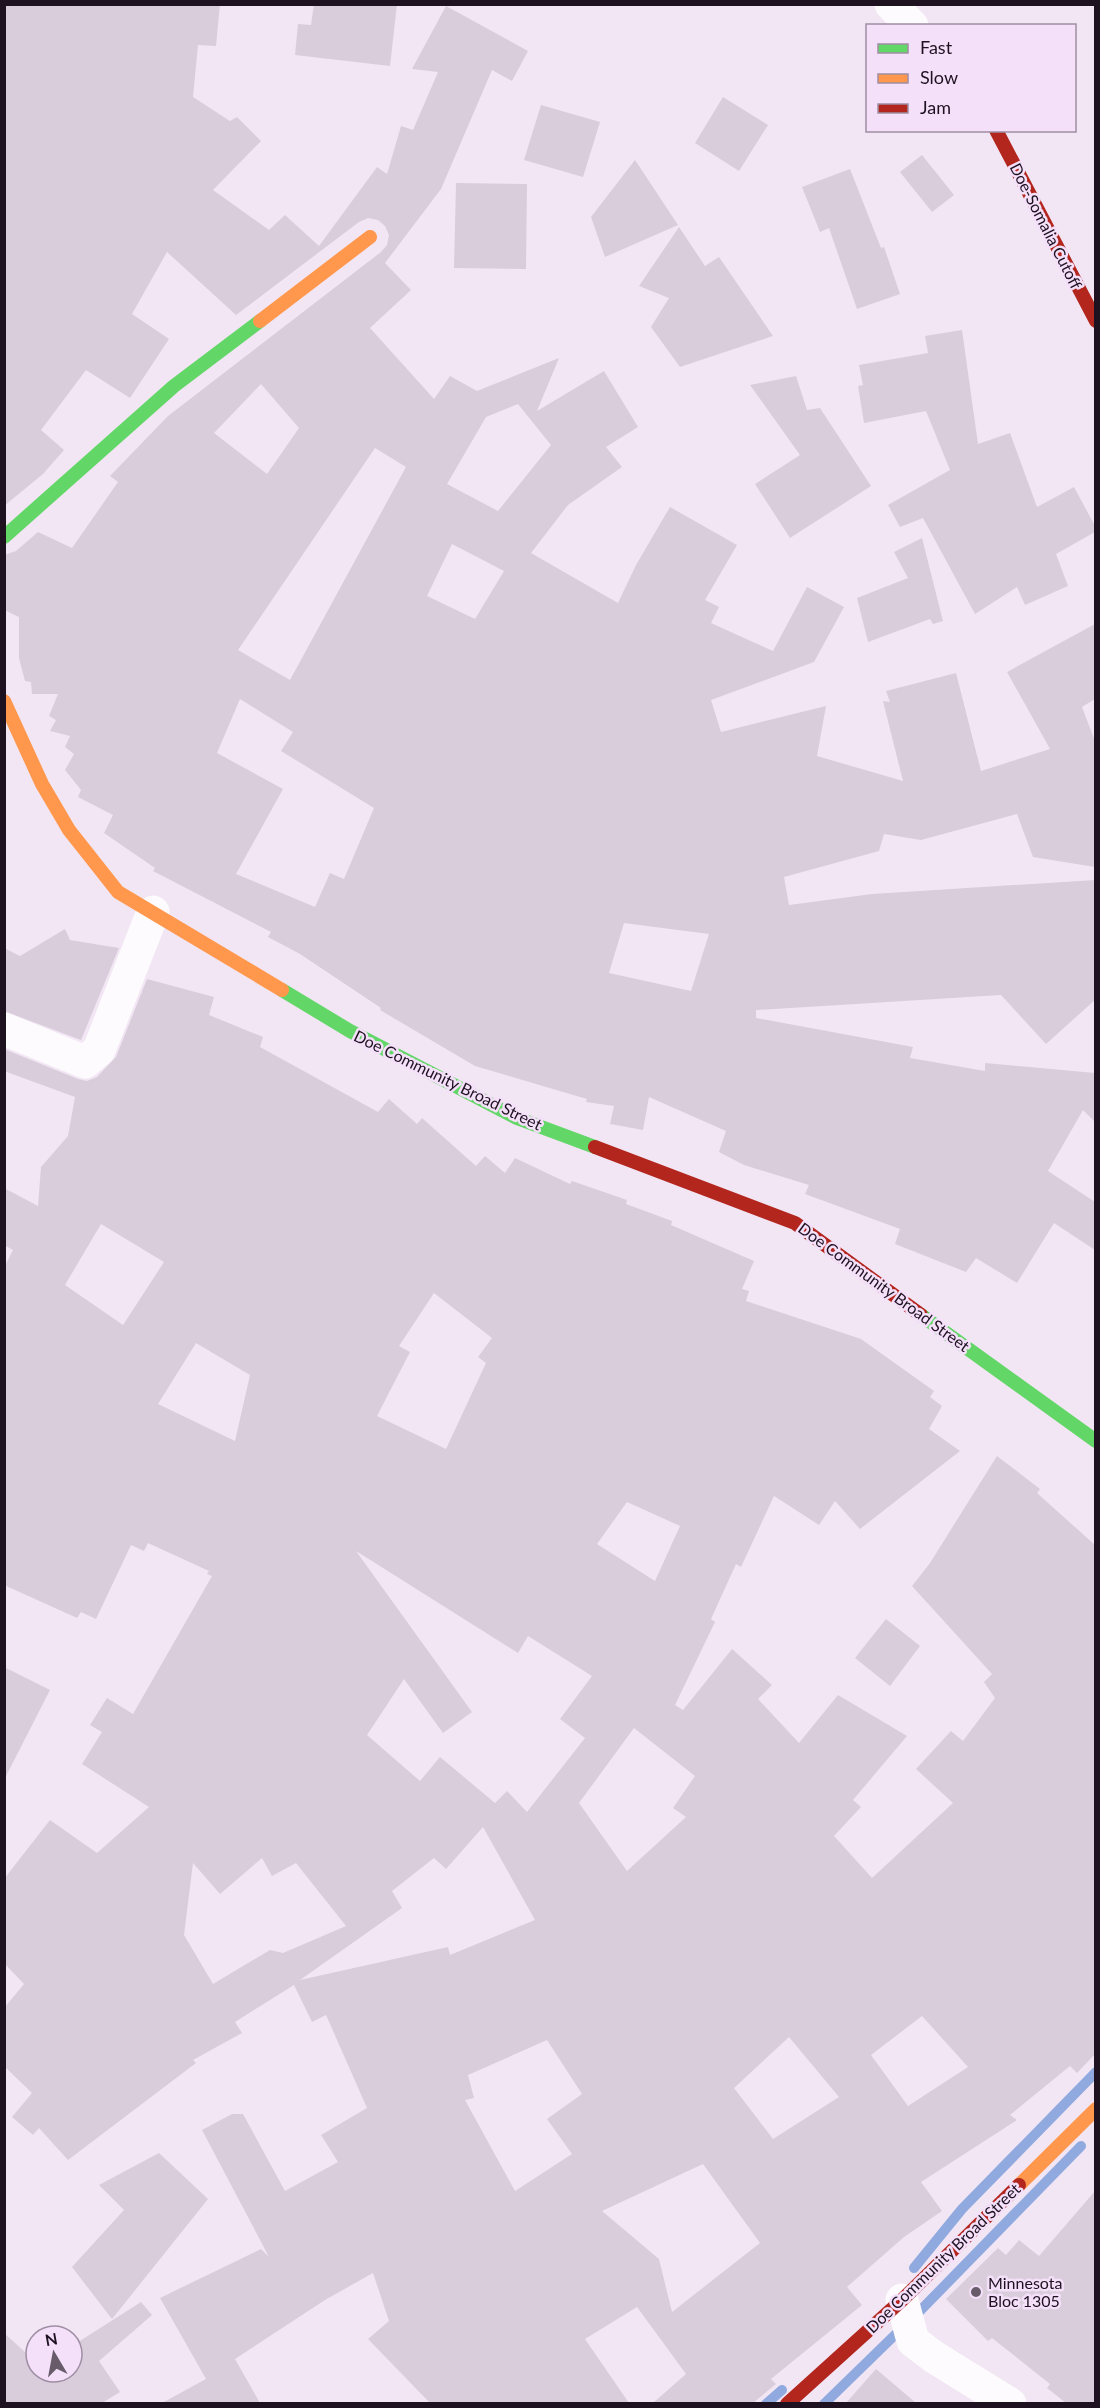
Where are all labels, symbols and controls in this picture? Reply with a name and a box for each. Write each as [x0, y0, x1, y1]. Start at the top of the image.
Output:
legend [866, 24, 1076, 132]
text: Fast [920, 36, 953, 58]
text: Slow [920, 66, 958, 88]
text: Jam [920, 96, 951, 118]
street label: Doe-Somalia Cutoff [1006, 160, 1087, 292]
street label: Doe Community Broad Street [351, 1026, 546, 1134]
street label: Doe Community Broad Street [795, 1218, 974, 1355]
street label: Doe Community Broad Street [862, 2179, 1024, 2336]
place label: Minnesota Bloc 1305 [988, 2273, 1062, 2310]
marker: Minnesota Bloc 1305 [969, 2285, 983, 2299]
north arrow [24, 2324, 84, 2384]
text: N [44, 2328, 59, 2349]

